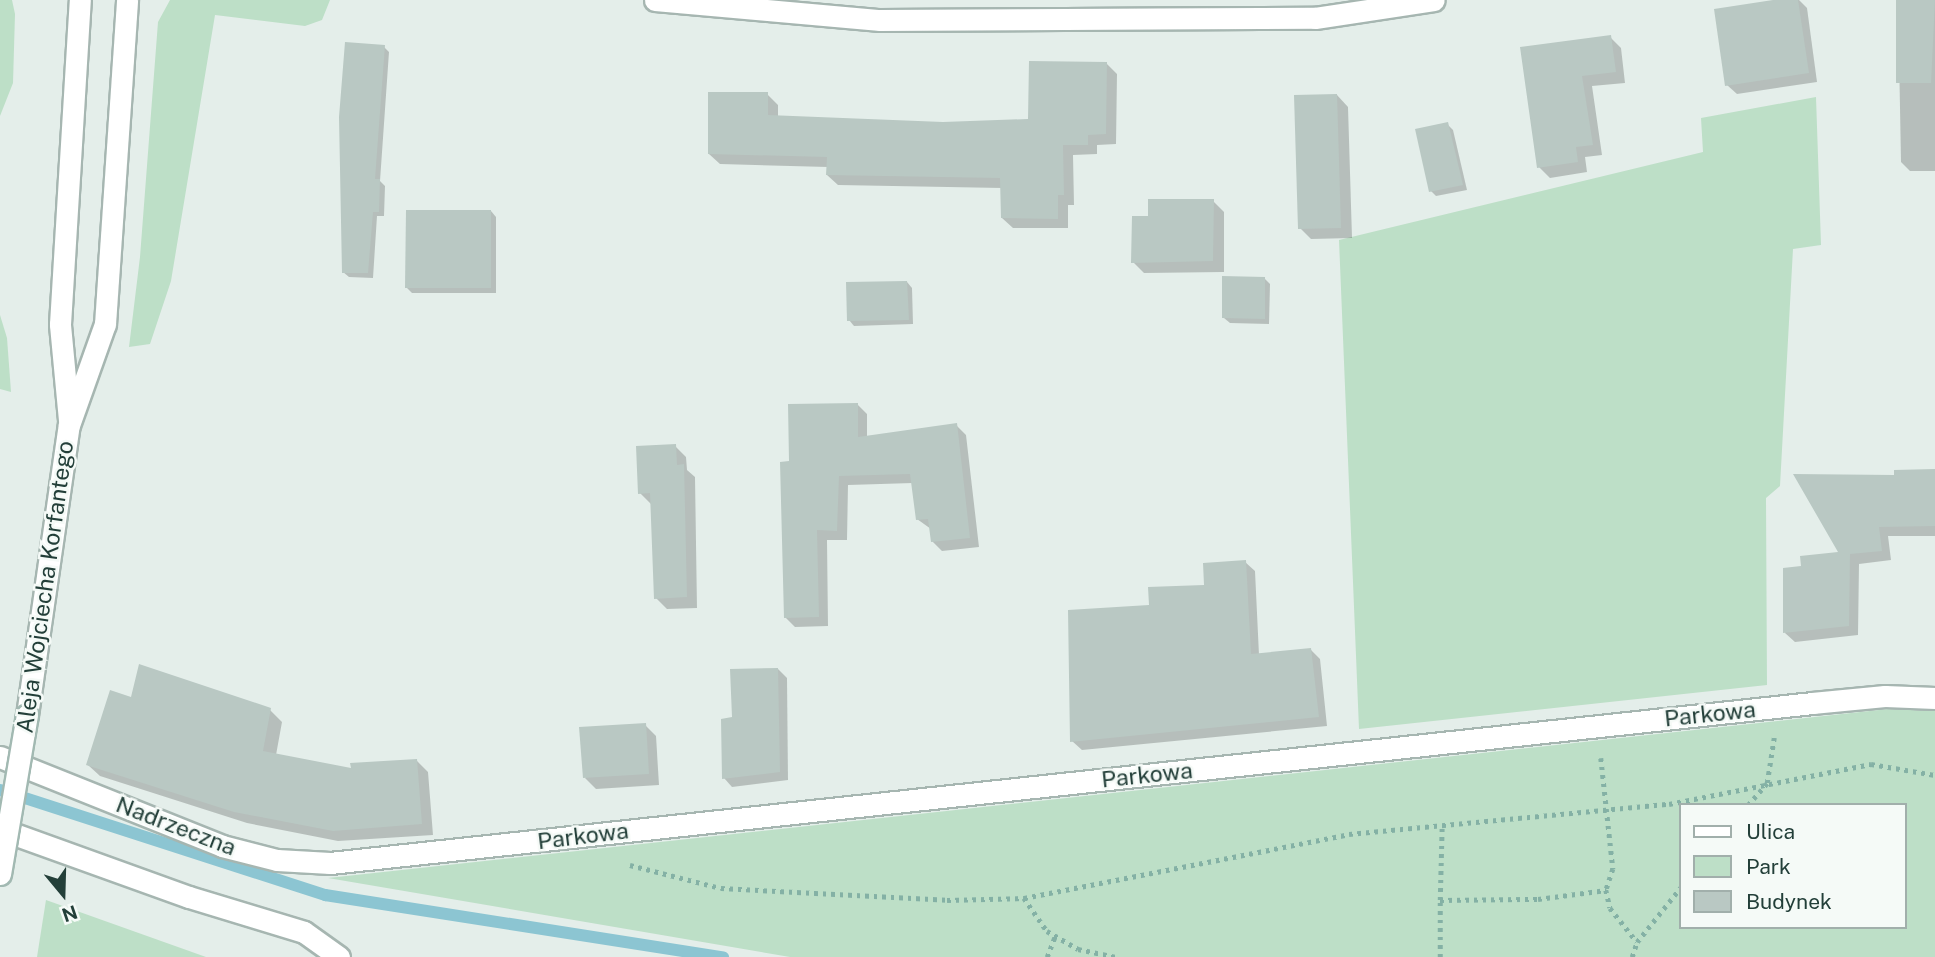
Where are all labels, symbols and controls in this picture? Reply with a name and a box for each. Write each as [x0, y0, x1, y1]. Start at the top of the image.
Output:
street label: Aleja Wojciecha Korfantego [11, 439, 79, 735]
street label: Parkowa [1663, 695, 1757, 733]
street label: Parkowa [1100, 756, 1194, 794]
street label: Nadrzeczna [112, 790, 240, 862]
legend [1680, 803, 1907, 929]
street label: Parkowa [536, 817, 630, 855]
text: Ulica [1746, 819, 1795, 844]
text: Park [1746, 854, 1791, 879]
north arrow [28, 859, 98, 929]
text: Budynek [1746, 889, 1832, 914]
text: N [59, 901, 80, 927]

